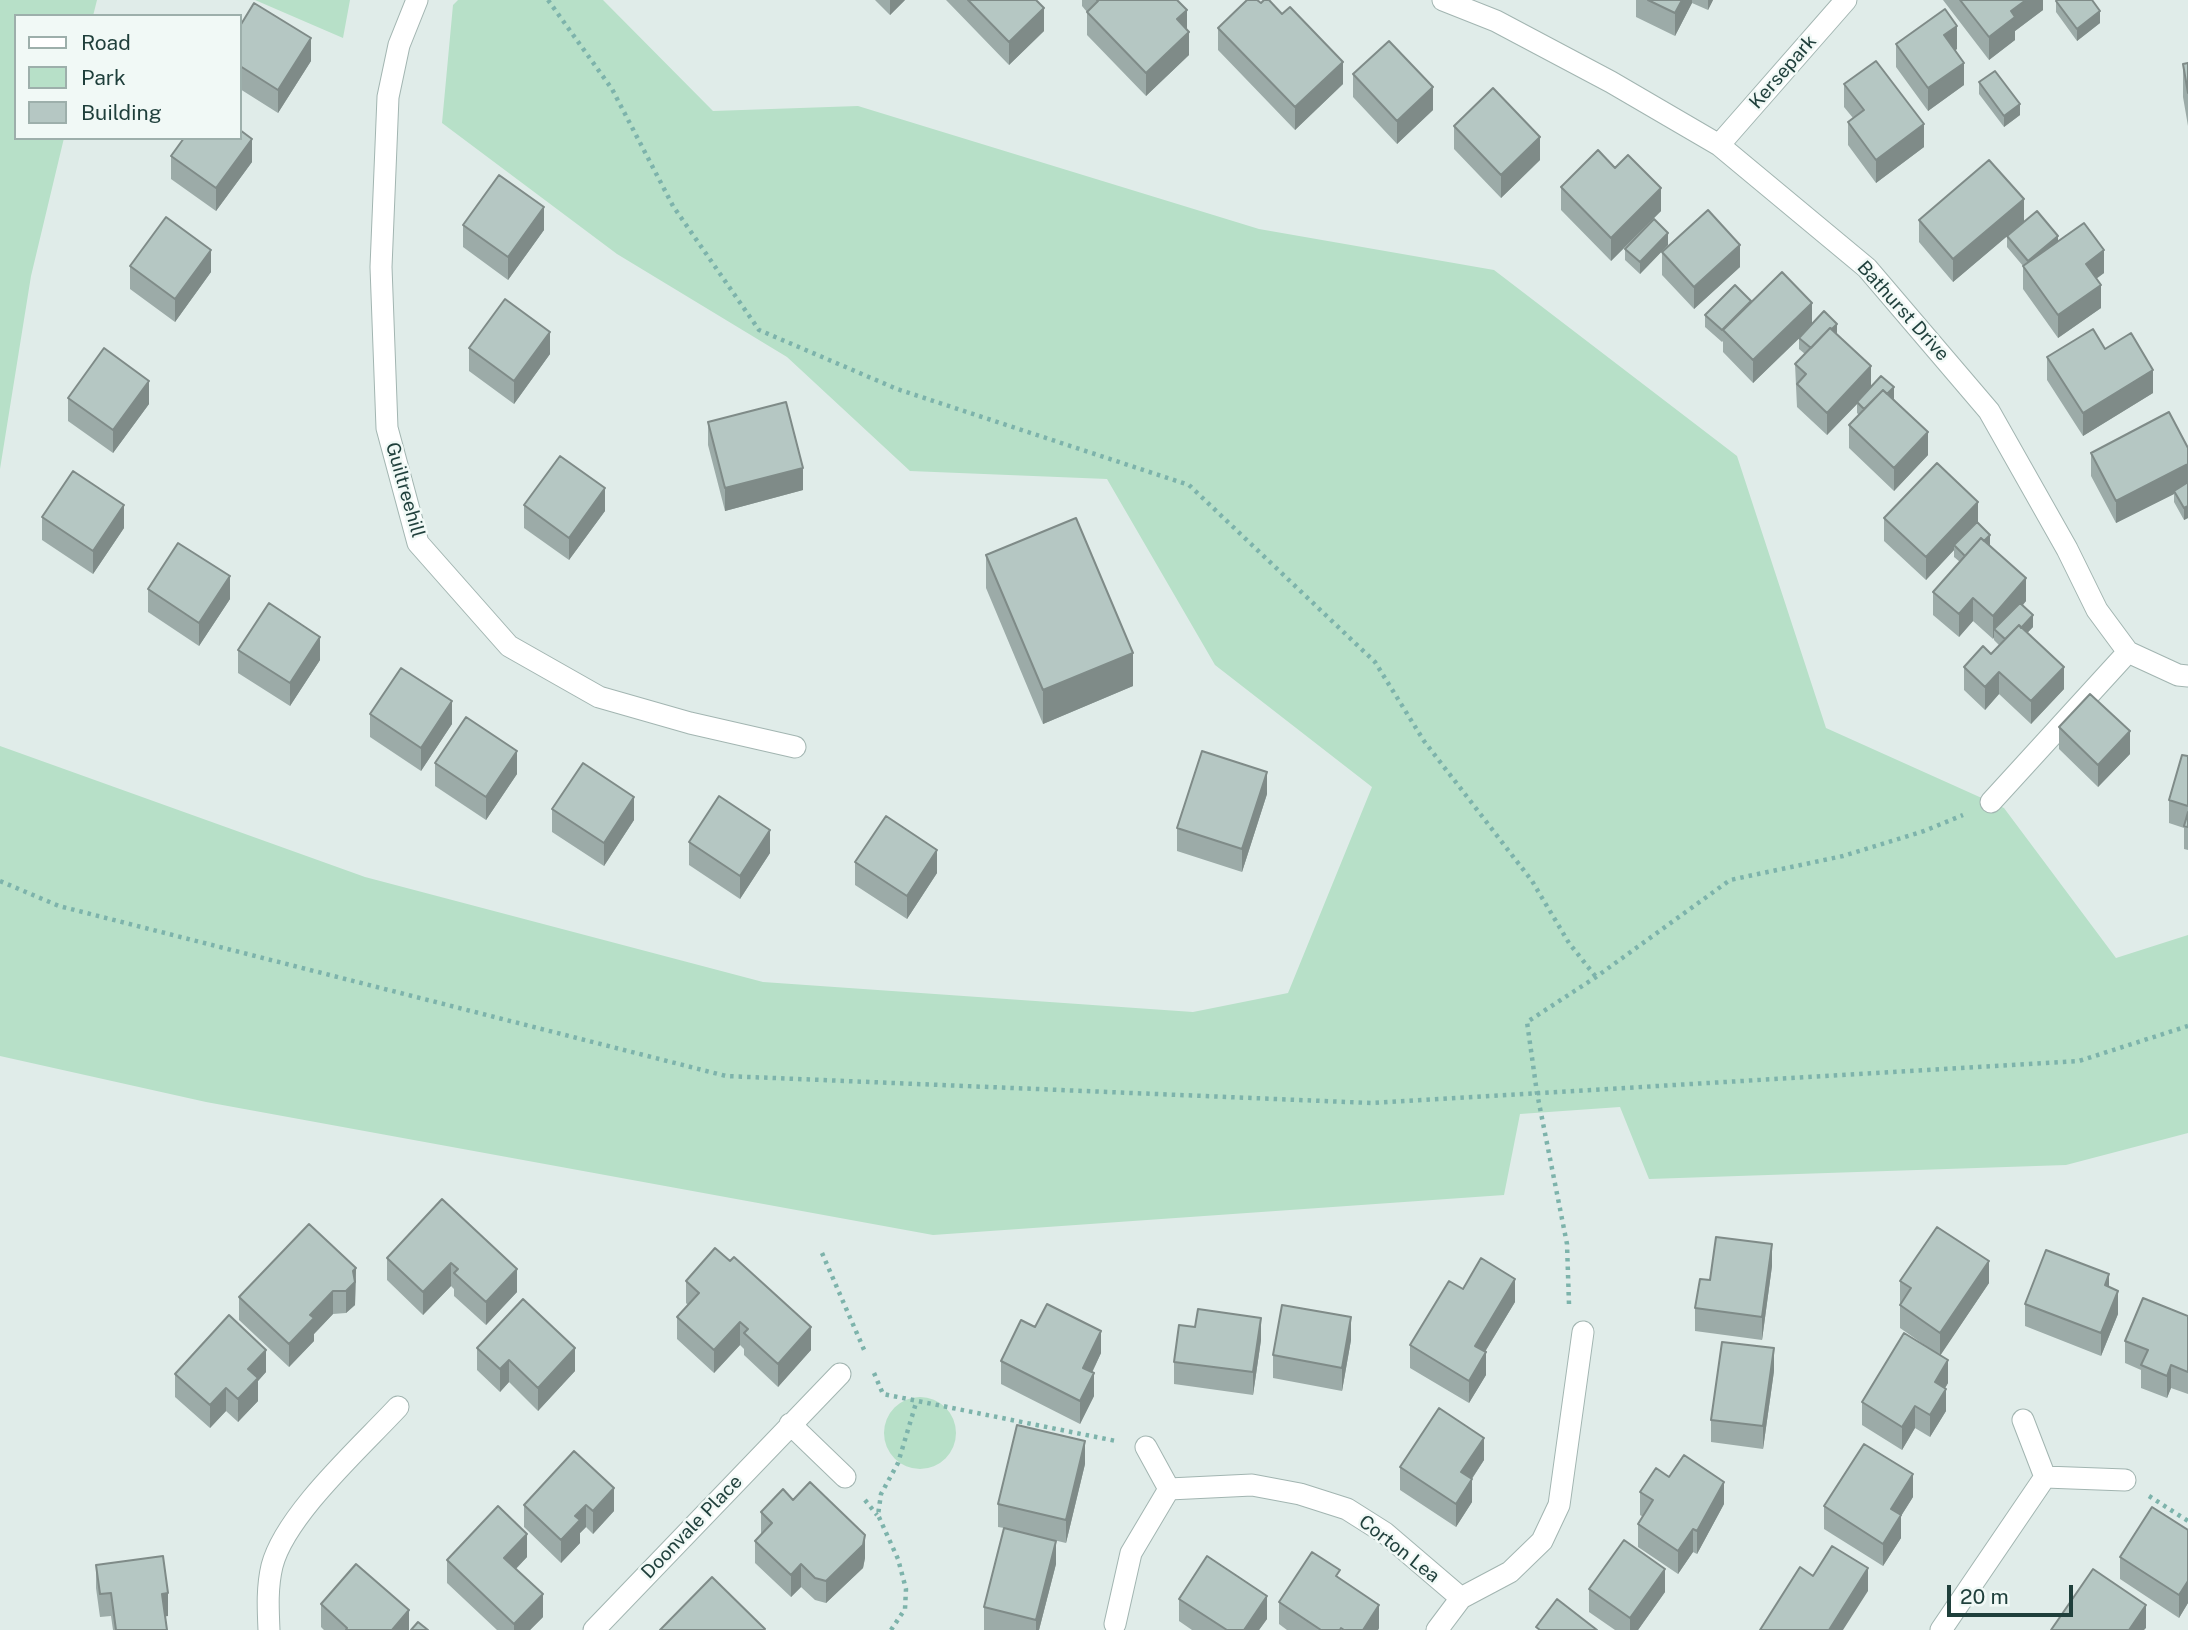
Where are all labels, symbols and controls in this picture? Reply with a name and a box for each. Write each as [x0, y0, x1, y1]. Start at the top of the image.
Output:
legend [14, 14, 242, 140]
text: Road [81, 30, 131, 55]
street label: Kersepark [1745, 30, 1821, 114]
text: Park [81, 65, 126, 90]
text: Building [81, 100, 162, 125]
street label: Bathurst Drive [1852, 256, 1954, 366]
street label: Guiltreehill [381, 440, 429, 540]
street label: Doonvale Place [637, 1470, 747, 1584]
street label: Corton Lea [1354, 1510, 1444, 1588]
scale bar [1950, 1570, 2076, 1614]
text: 20 m [1960, 1584, 2009, 1609]

